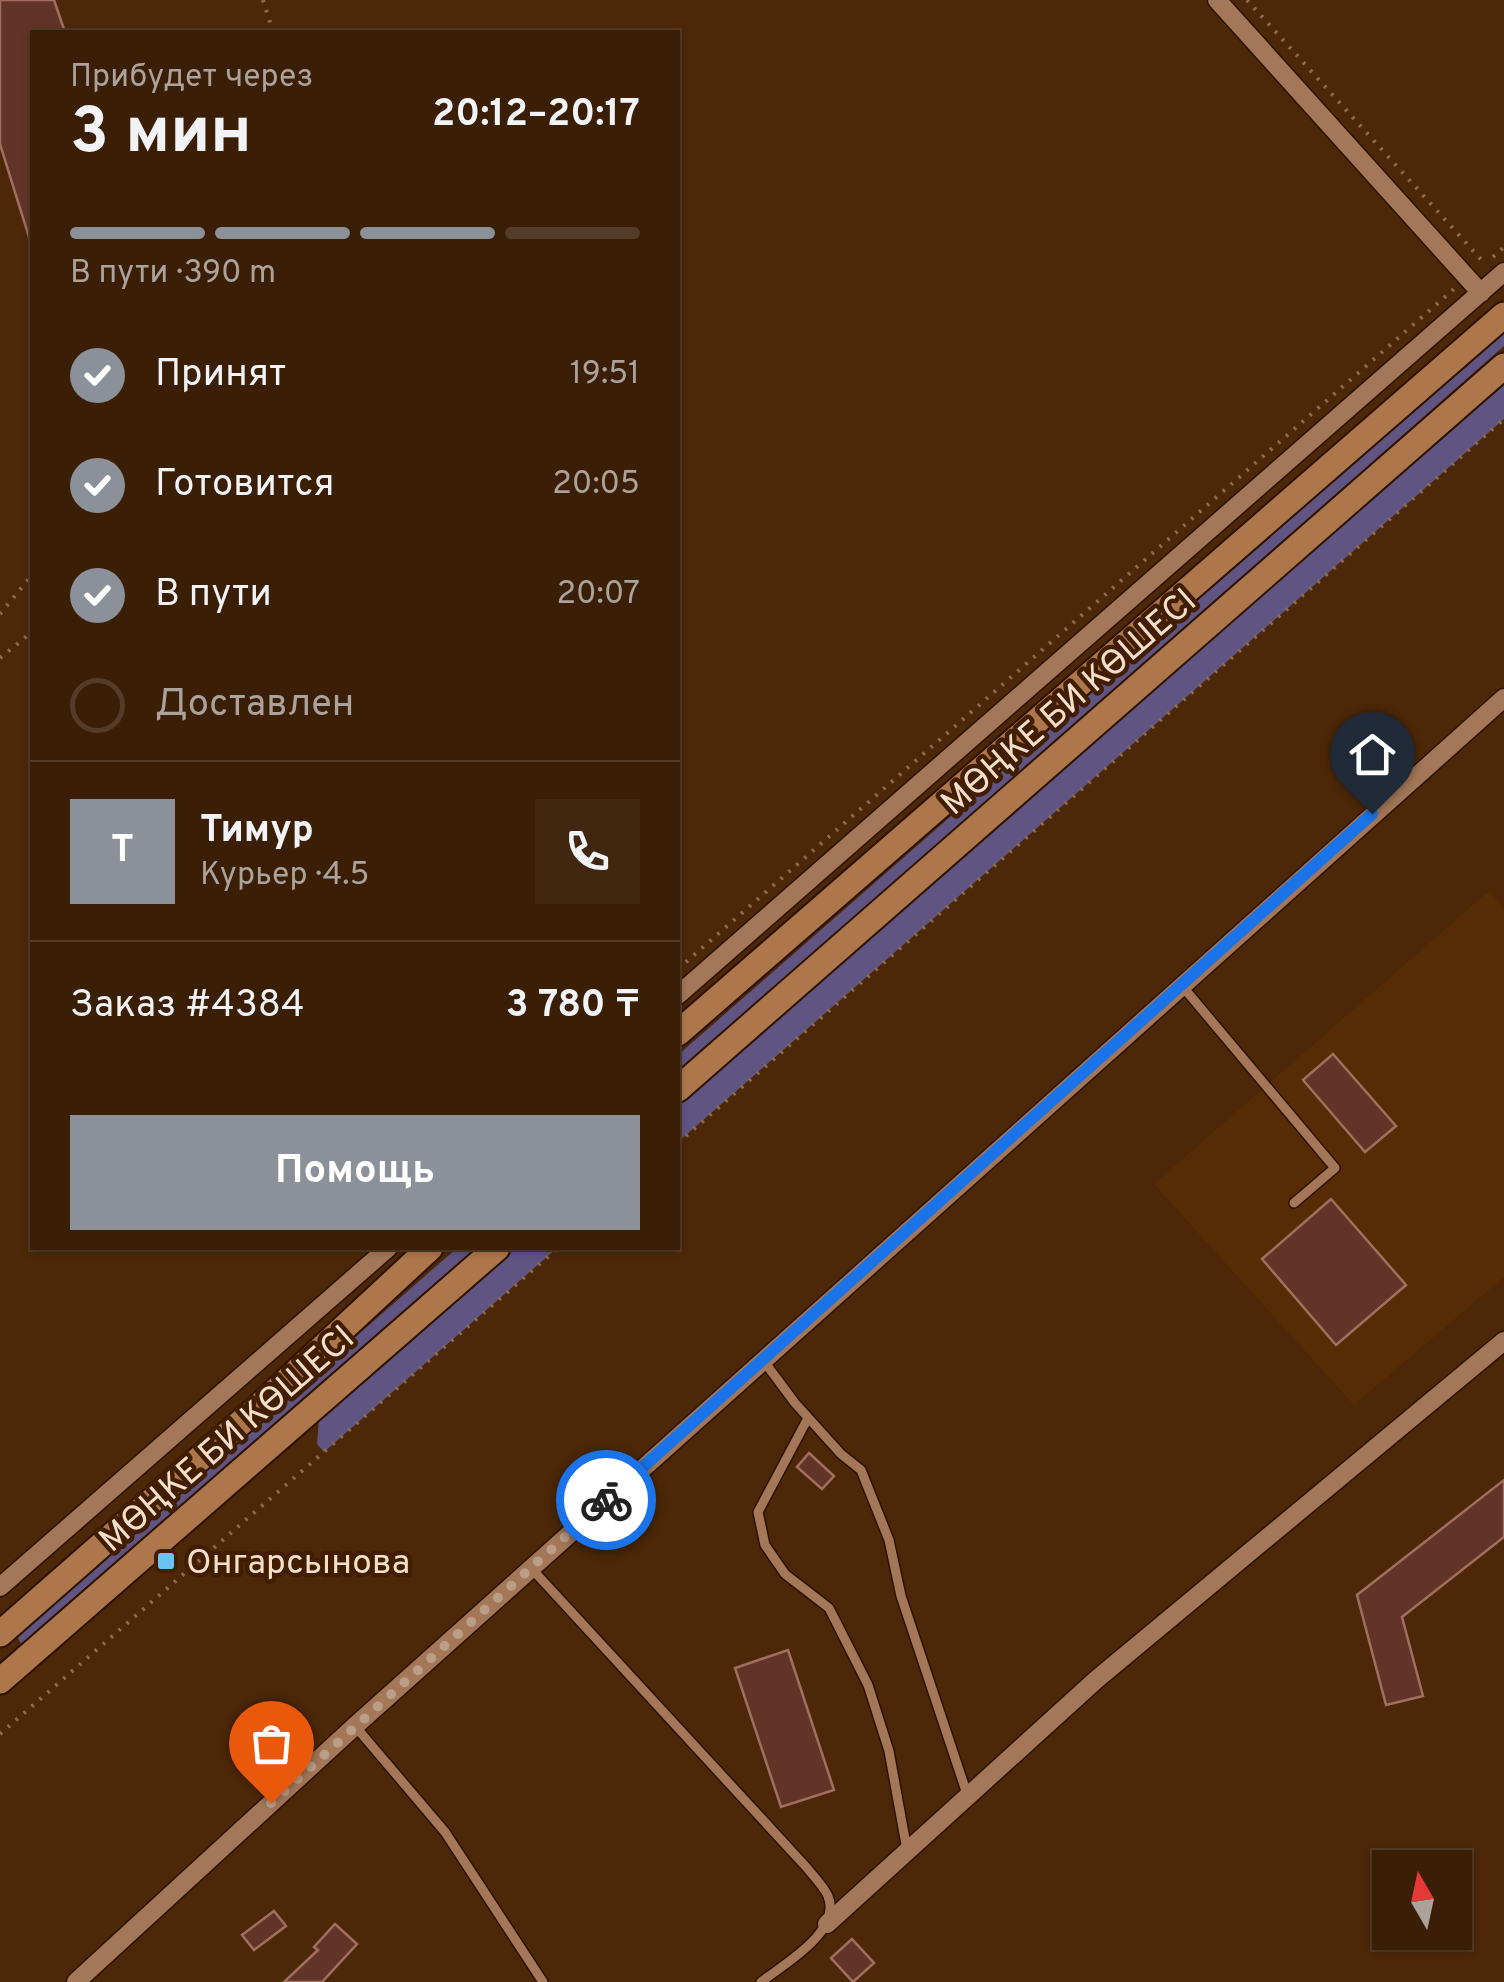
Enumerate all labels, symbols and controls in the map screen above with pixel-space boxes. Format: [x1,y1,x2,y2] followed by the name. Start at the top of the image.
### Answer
[70,58,313,98] text: Прибудет через
[432,91,640,140] text: 20:12–20:17
[70,94,252,176] text: 3 мин
[70,254,276,294] text: В пути · 390 m
[70,348,125,403] icon: check
[155,351,286,400] text: Принят
[570,355,640,395] text: 19:51
[70,458,125,513] icon: check
[155,461,334,510] text: Готовится
[552,465,640,505] text: 20:05
[70,568,125,623] icon: check
[155,571,272,620] text: В пути
[556,575,640,615] text: 20:07
[933,580,1207,826] street label: МӨҢКЕ БИ КӨШЕСІ
[155,681,354,730] text: Доставлен
[1330,712,1415,815] pin
[1345,727,1400,782] icon: home
[535,799,640,904] button: phone
[200,807,314,856] text: Тимур
[111,827,134,876] text: Т
[200,856,369,896] text: Курьер · 4.5
[70,982,305,1031] text: Заказ #4384
[506,982,640,1031] text: 3 780 ₸
[70,1115,640,1230] button: Помощь
[91,1317,365,1563] street label: МӨҢКЕ БИ КӨШЕСІ
[556,1450,656,1550] courier
[579,1473,634,1528] icon: bike
[186,1542,410,1586] place label: Онгарсынова
[155,1550,177,1572] marker: Онгарсынова
[229,1701,314,1804] pin
[244,1716,299,1771] icon: bag
[1372,1850,1472,1950] north arrow
[1372,1850,1472,1950] map controls

